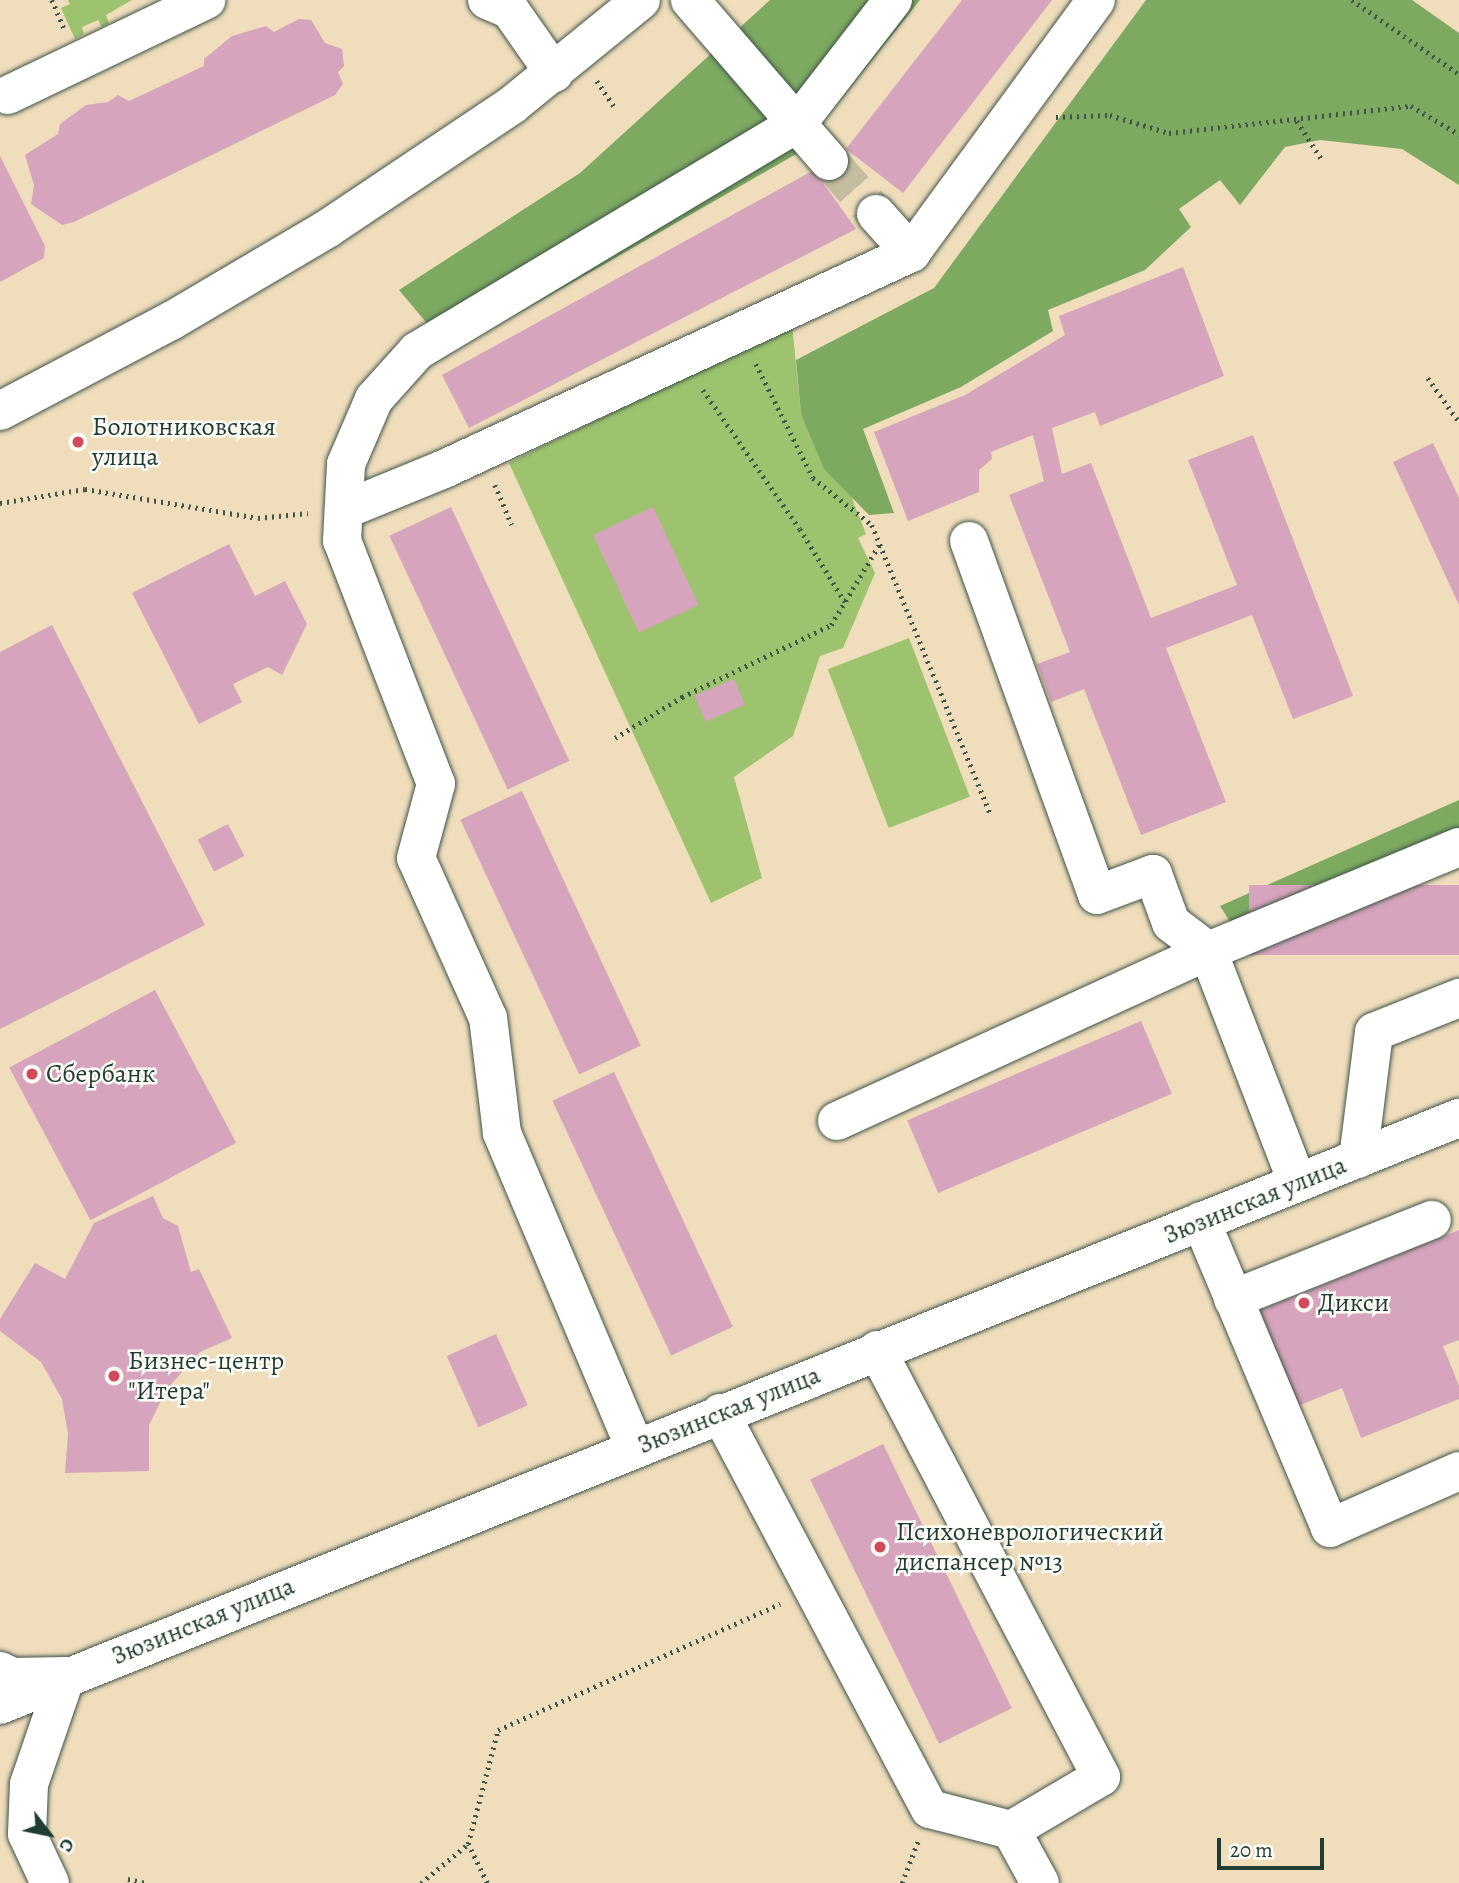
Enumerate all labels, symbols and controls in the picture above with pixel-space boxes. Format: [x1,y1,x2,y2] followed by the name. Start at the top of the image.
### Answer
[92,411,276,472] place label: Болотниковская улица
[70,434,86,450] marker: Болотниковская улица
[46,1058,155,1090] place label: Сбербанк
[24,1066,40,1082] marker: Сбербанк
[1159,1149,1351,1251] street label: Зюзинская улица
[1318,1287,1389,1319] place label: Дикси
[1296,1295,1312,1311] marker: Дикси
[128,1345,284,1406] place label: Бизнес-центр "Итера"
[633,1359,825,1461] street label: Зюзинская улица
[106,1368,122,1384] marker: Бизнес-центр "Итера"
[896,1516,1164,1578] place label: Психоневрологический диспансер №13
[870,1537,890,1557] marker: Психоневрологический диспансер №13
[107,1570,299,1672] street label: Зюзинская улица
[14,1799,84,1869] north arrow
[1221,1824,1328,1868] scale bar
[53,1833,81,1857] text: С
[1230,1836,1273,1864] text: 20 m

